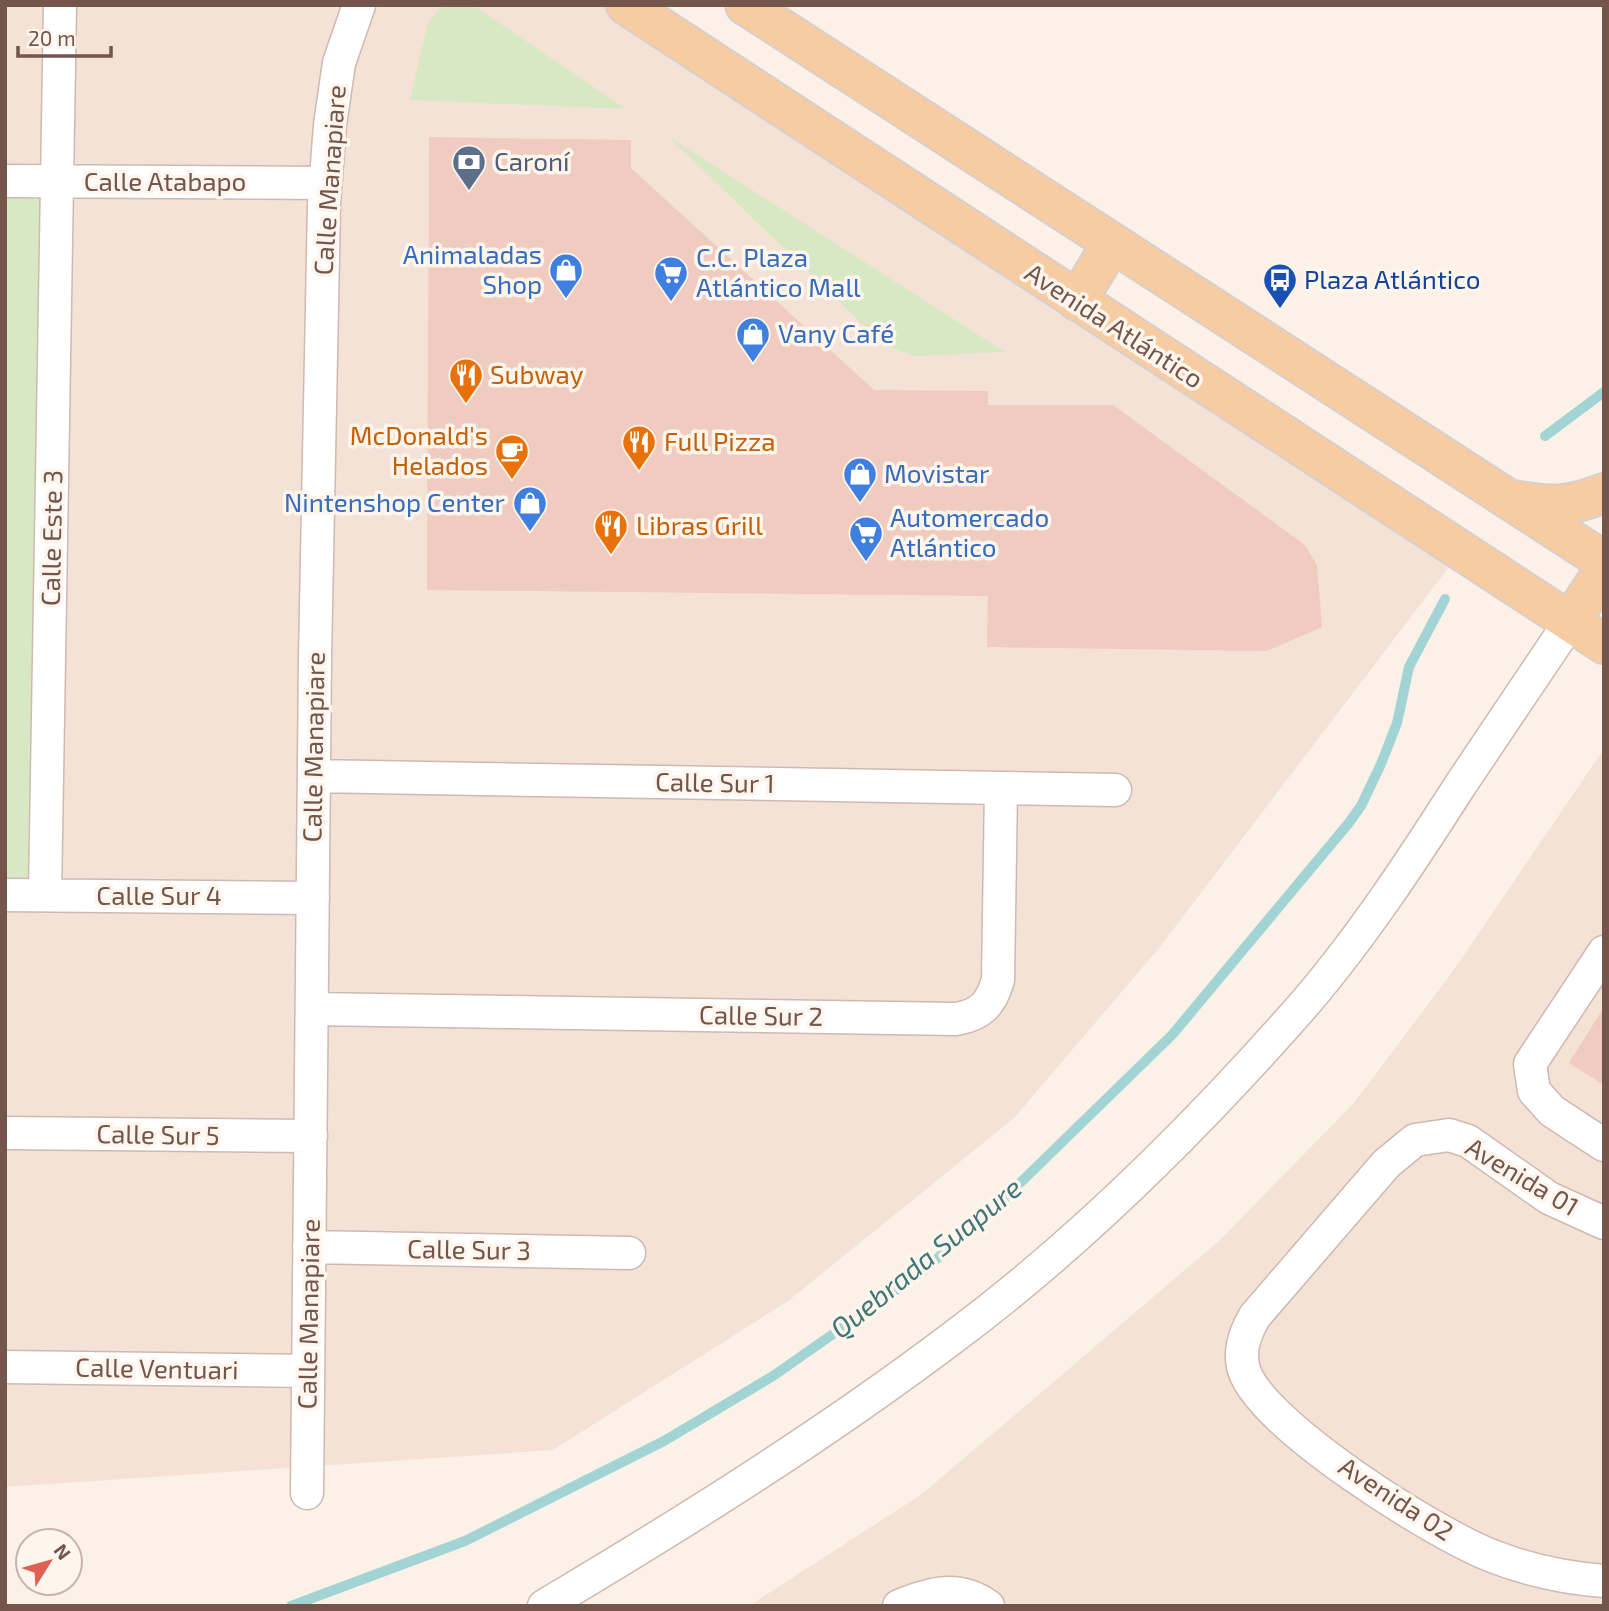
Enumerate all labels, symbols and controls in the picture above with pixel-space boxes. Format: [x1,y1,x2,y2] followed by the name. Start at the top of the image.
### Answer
[18,14,110,58] scale bar
[28,25,76,50] text: 20 m
[306,84,351,276] street label: Calle Manapiare
[450,143,488,192] bank icon: Caroní
[494,145,571,176] place label: Caroní
[84,165,246,196] street label: Calle Atabapo
[403,238,542,299] place label: Animaladas Shop
[696,241,861,302] place label: C.C. Plaza Atlántico Mall
[547,251,585,300] shop icon: Animaladas Shop
[652,254,690,303] supermarket icon: C.C. Plaza Atlántico Mall
[1020,256,1210,394] street label: Avenida Atlántico
[1261,261,1299,310] bus stop icon: Plaza Atlántico
[1304,263,1481,294] place label: Plaza Atlántico
[734,315,772,364] shop icon: Vany Café
[778,317,894,348] place label: Vany Café
[447,356,485,405] restaurant icon: Subway
[490,358,584,389] place label: Subway
[350,419,488,480] place label: McDonald's Helados
[620,423,658,472] restaurant icon: Full Pizza
[664,425,776,456] place label: Full Pizza
[493,432,531,481] cafe icon: McDonald's Helados
[841,455,879,504] shop icon: Movistar
[884,457,989,488] place label: Movistar
[34,470,67,606] street label: Calle Este 3
[511,484,549,533] shop icon: Nintenshop Center
[284,486,505,517] place label: Nintenshop Center
[890,501,1049,562] place label: Automercado Atlántico
[592,507,630,556] restaurant icon: Libras Grill
[636,509,763,540] place label: Libras Grill
[847,514,885,563] supermarket icon: Automercado Atlántico
[295,651,330,843] street label: Calle Manapiare
[655,765,775,798] street label: Calle Sur 1
[96,879,222,910] street label: Calle Sur 4
[699,998,823,1031] street label: Calle Sur 2
[96,1117,220,1150] street label: Calle Sur 5
[1461,1130,1585,1221] street label: Avenida 01
[823,1170,1028,1345] water label: Quebrada Suapure
[290,1218,325,1410] street label: Calle Manapiare
[407,1232,531,1265] street label: Calle Sur 3
[75,1351,239,1384] street label: Calle Ventuari
[1334,1449,1460,1546] street label: Avenida 02
[14,1527,84,1597] north arrow
[50,1539,76,1564] text: N

